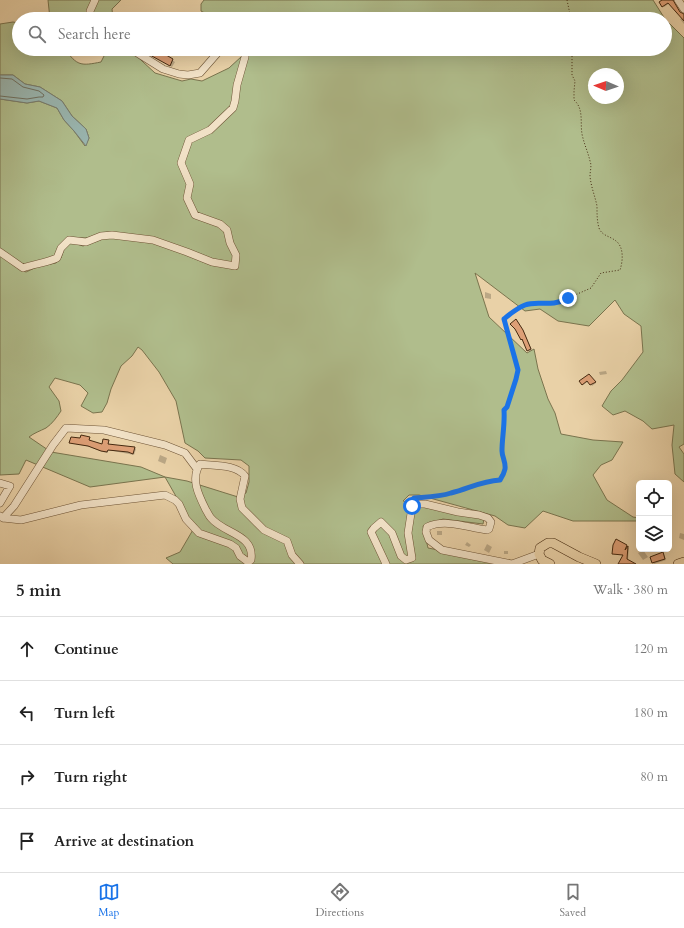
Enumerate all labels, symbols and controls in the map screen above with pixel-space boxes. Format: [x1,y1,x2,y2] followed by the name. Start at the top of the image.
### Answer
[12,12,672,56] search box
[26,23,48,45] icon: search
[58,24,131,44] text: Search here
[588,68,624,104] north arrow
[559,289,577,307] route end
[636,480,672,552] map controls
[636,480,672,516] button: locate
[403,497,421,515] route start
[636,516,672,552] button: layers
[16,579,61,602] text: 5 min
[593,581,668,599] text: Walk · 380 m
[16,638,38,660] icon: ahead
[54,639,119,659] text: Continue
[634,640,668,658] text: 120 m
[16,702,38,724] icon: left
[54,703,115,723] text: Turn left
[634,704,668,722] text: 180 m
[16,766,38,788] icon: right
[54,767,127,787] text: Turn right
[640,768,668,786] text: 80 m
[16,830,38,852] icon: arrive
[54,831,194,851] text: Arrive at destination
[98,881,120,920] tab: Map
[315,881,364,920] tab: Directions
[560,881,586,920] tab: Saved

